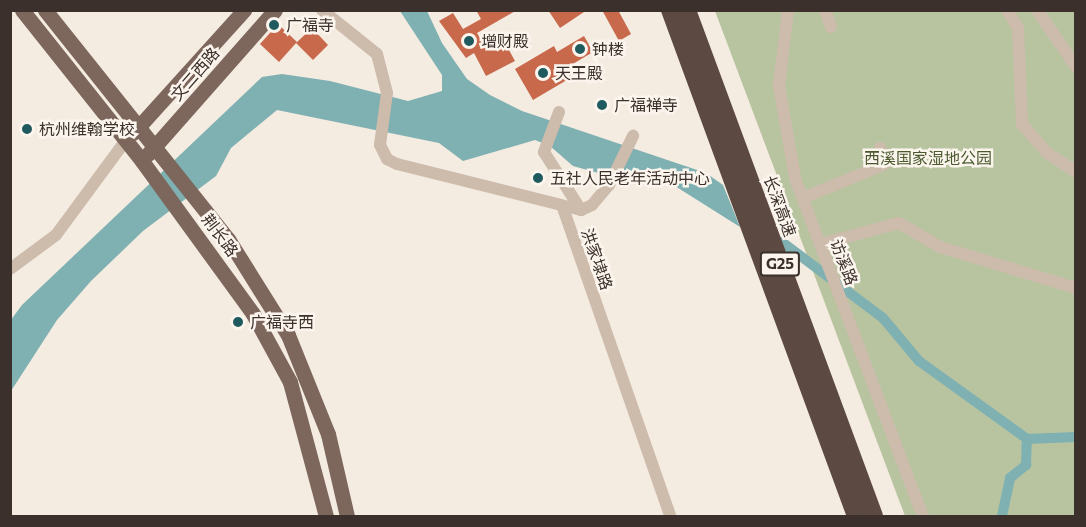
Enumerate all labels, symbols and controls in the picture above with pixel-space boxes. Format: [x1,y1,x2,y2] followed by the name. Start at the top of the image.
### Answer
[286,15,334,35] place label: 广福寺
[267,18,281,32] marker: 广福寺
[481,31,529,51] place label: 增财殿
[462,34,476,48] marker: 增财殿
[592,39,624,59] place label: 钟楼
[573,42,587,56] marker: 钟楼
[167,44,223,104] street label: 文二西路
[555,63,603,83] place label: 天王殿
[536,66,550,80] marker: 天王殿
[614,95,678,115] place label: 广福禅寺
[595,98,609,112] marker: 广福禅寺
[39,119,135,139] place label: 杭州维翰学校
[20,122,34,136] marker: 杭州维翰学校
[864,148,992,168] park label: 西溪国家湿地公园
[550,168,710,188] place label: 五社人民老年活动中心
[531,171,545,185] marker: 五社人民老年活动中心
[760,173,800,239] street label: 长深高速
[198,210,242,260] street label: 荆长路
[578,226,616,292] street label: 洪家埭路
[826,236,862,288] street label: 访溪路
[759,252,801,276] road number: G25
[250,312,314,332] place label: 广福寺西
[231,315,245,329] marker: 广福寺西

